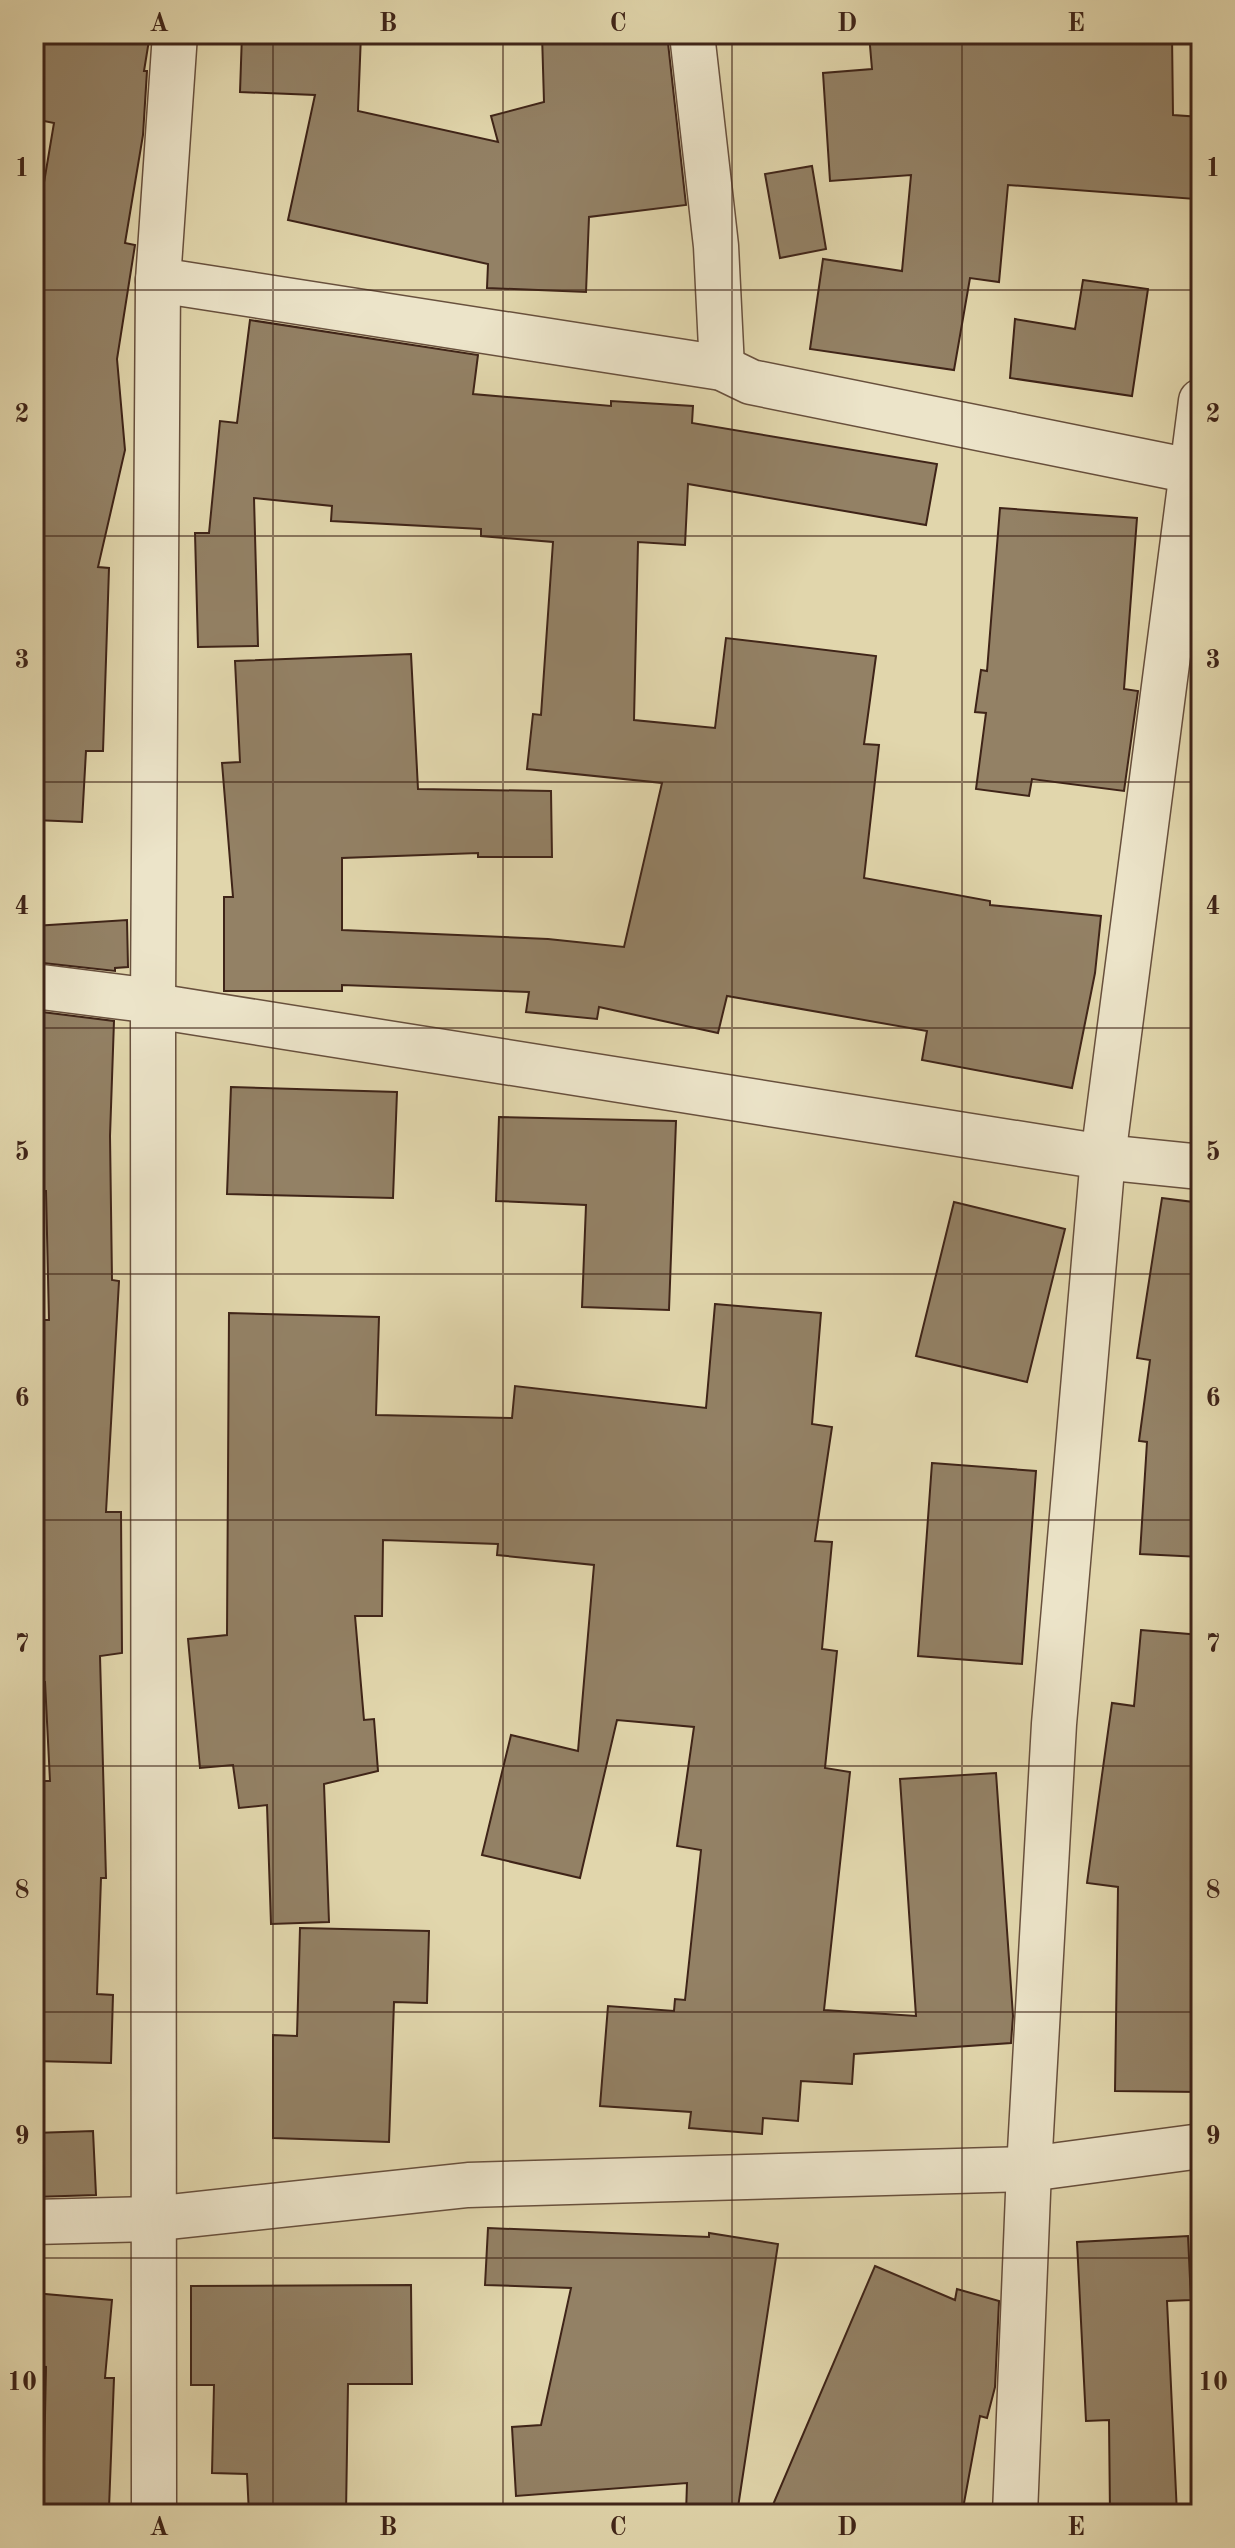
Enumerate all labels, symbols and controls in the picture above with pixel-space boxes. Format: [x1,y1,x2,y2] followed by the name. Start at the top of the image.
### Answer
[149,11,169,37] text: A
[379,11,397,37] text: B
[609,11,627,37] text: C
[837,11,857,37] text: D
[1067,11,1085,37] text: E
[14,156,30,182] text: 1
[1205,156,1221,182] text: 1
[14,402,30,428] text: 2
[1205,402,1221,428] text: 2
[14,648,30,674] text: 3
[1205,648,1221,674] text: 3
[14,894,30,920] text: 4
[1205,894,1221,920] text: 4
[14,1140,30,1166] text: 5
[1205,1140,1221,1166] text: 5
[14,1386,30,1412] text: 6
[1205,1386,1221,1412] text: 6
[14,1632,30,1658] text: 7
[1205,1632,1221,1658] text: 7
[14,1878,30,1904] text: 8
[1205,1878,1221,1904] text: 8
[14,2124,30,2150] text: 9
[1205,2124,1221,2150] text: 9
[7,2370,37,2396] text: 10
[1198,2370,1228,2396] text: 10
[149,2515,169,2541] text: A
[379,2515,397,2541] text: B
[609,2515,627,2541] text: C
[837,2515,857,2541] text: D
[1067,2515,1085,2541] text: E

